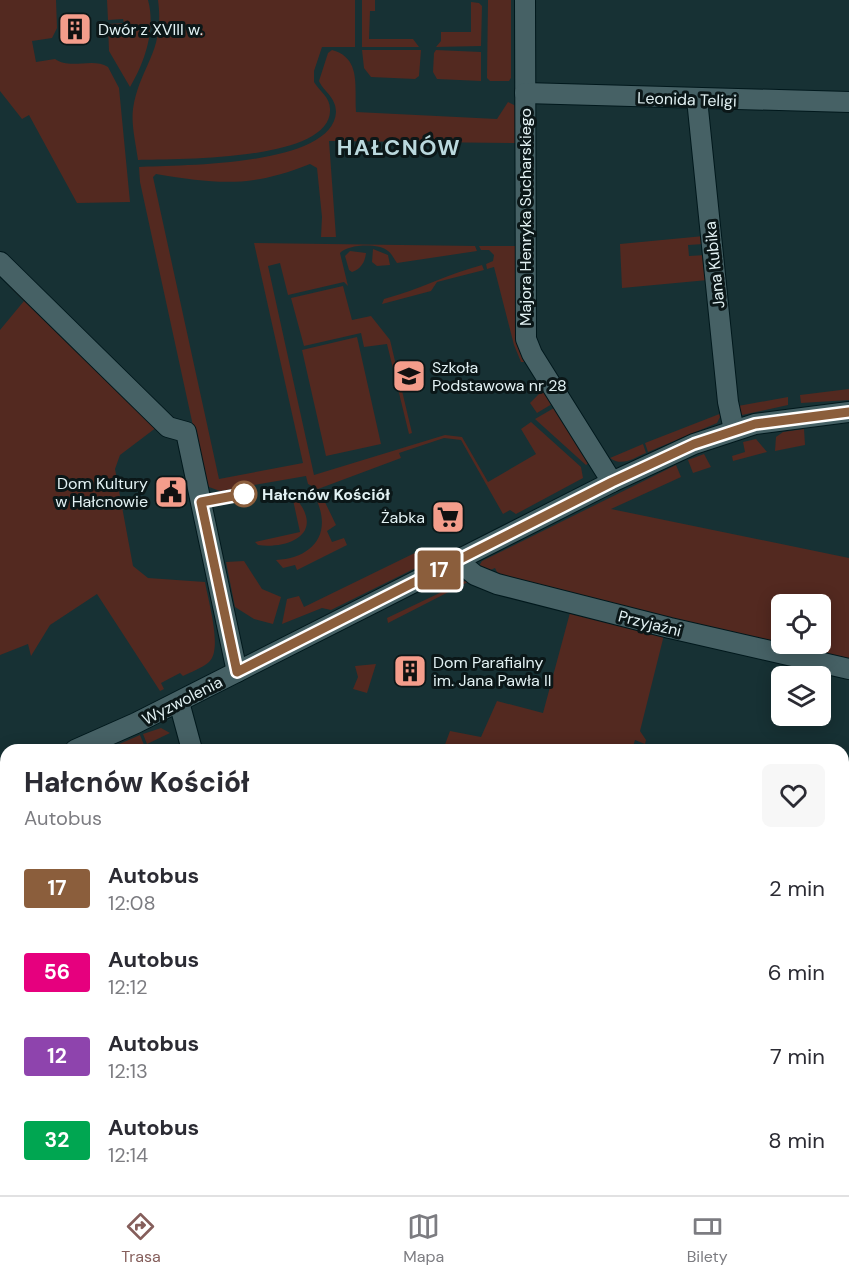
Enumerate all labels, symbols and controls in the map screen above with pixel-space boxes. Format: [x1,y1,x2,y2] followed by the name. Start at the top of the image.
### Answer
[57,11,93,47] building icon: Dwór z XVIII w.
[98,19,203,40] place label: Dwór z XVIII w.
[637,87,737,112] street label: Leonida Teligi
[515,108,536,326] street label: Majora Henryka Sucharskiego
[337,133,461,162] district label: HAŁCNÓW
[699,220,730,310] street label: Jana Kubika
[432,357,567,396] place label: Szkoła Podstawowa nr 28
[391,358,427,394] school or university icon: Szkoła Podstawowa nr 28
[55,473,148,512] place label: Dom Kultury w Hałcnowie
[153,474,189,510] public building icon: Dom Kultury w Hałcnowie
[231,481,257,507] marker: Hałcnów Kościół
[262,484,390,505] place label: Hałcnów Kościół
[430,499,466,535] supermarket icon: Żabka
[381,507,425,528] place label: Żabka
[412,550,466,590] line badge: 17
[430,556,448,584] text: 17
[771,594,831,726] map controls
[771,594,831,654] button: locate
[616,606,684,641] street label: Przyjaźni
[433,652,552,691] place label: Dom Parafialny im. Jana Pawła II
[392,653,428,689] building icon: Dom Parafialny im. Jana Pawła II
[771,666,831,726] button: layers
[138,671,226,730] street label: Wyzwolenia
[24,764,249,801] text: Hałcnów Kościół
[762,764,825,827] button: heart
[24,805,102,831] text: Autobus
[108,861,199,890] text: Autobus
[48,874,66,902] text: 17
[769,874,825,903] text: 2 min
[108,890,156,916] text: 12:08
[108,945,199,974] text: Autobus
[44,958,70,986] text: 56
[768,958,825,987] text: 6 min
[108,974,148,1000] text: 12:12
[108,1029,199,1058] text: Autobus
[47,1042,67,1070] text: 12
[770,1042,825,1071] text: 7 min
[108,1058,148,1084] text: 12:13
[108,1113,199,1142] text: Autobus
[45,1126,69,1154] text: 32
[768,1126,825,1155] text: 8 min
[108,1142,148,1168] text: 12:14
[121,1210,161,1267] tab: Trasa
[403,1210,444,1267] tab: Mapa
[687,1210,728,1267] tab: Bilety

